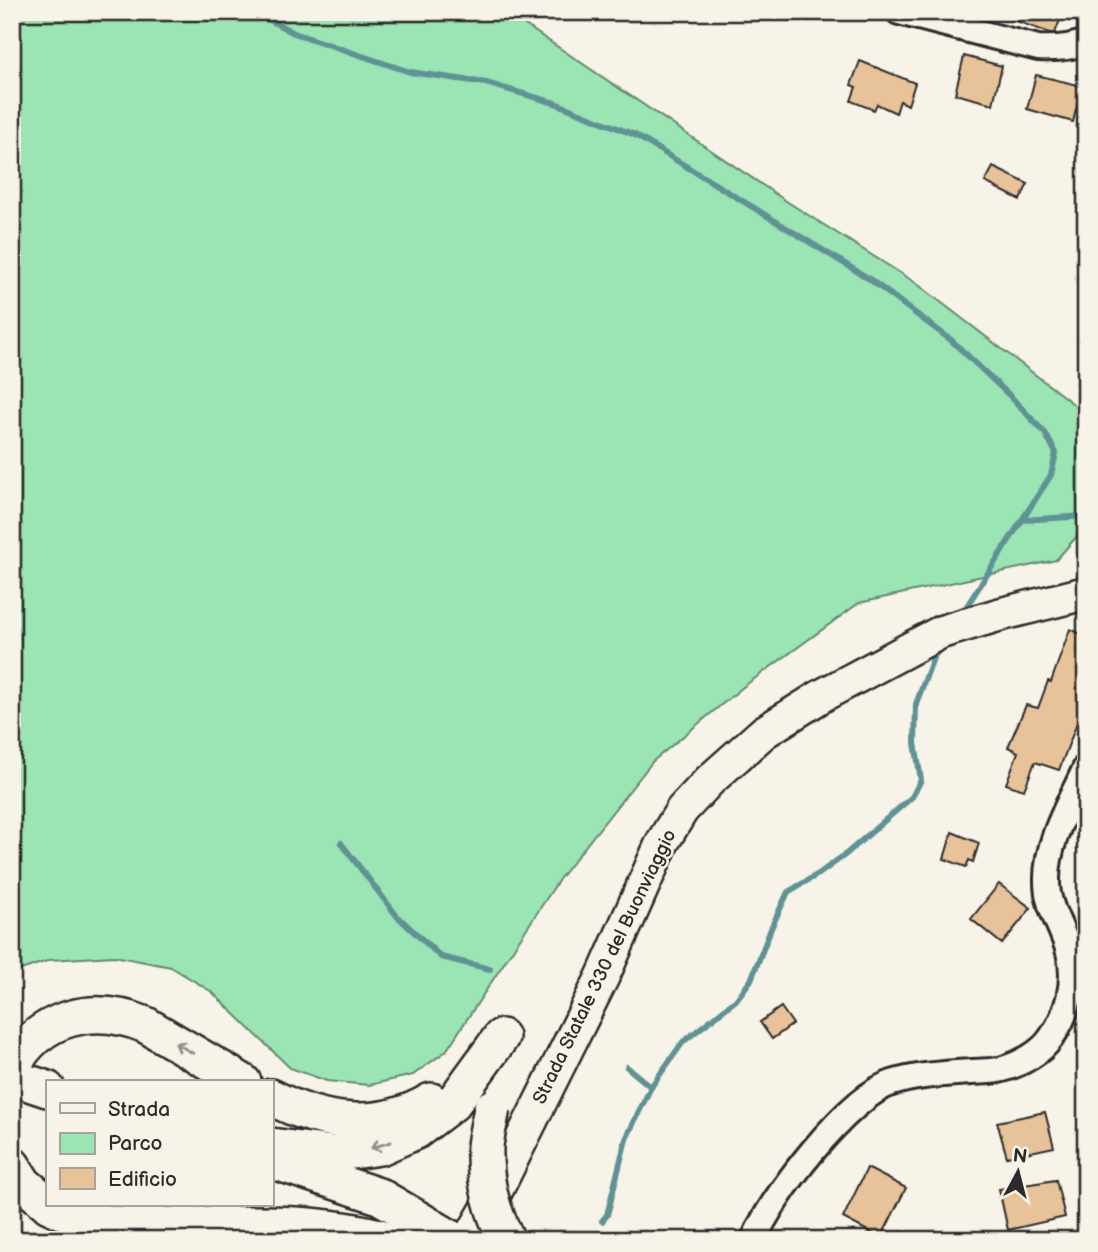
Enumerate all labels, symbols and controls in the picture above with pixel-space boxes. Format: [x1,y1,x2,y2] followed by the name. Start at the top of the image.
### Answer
[528,826,682,1108] street label: Strada Statale 330 del Buonviaggio
[175,1040,195,1054] one-way arrow
[46,1080,273,1206] legend
[108,1097,170,1122] text: Strada
[108,1131,163,1156] text: Parco
[982,1136,1052,1206] north arrow
[370,1140,392,1153] one-way arrow
[1011,1144,1028,1169] text: N
[108,1167,177,1192] text: Edificio

